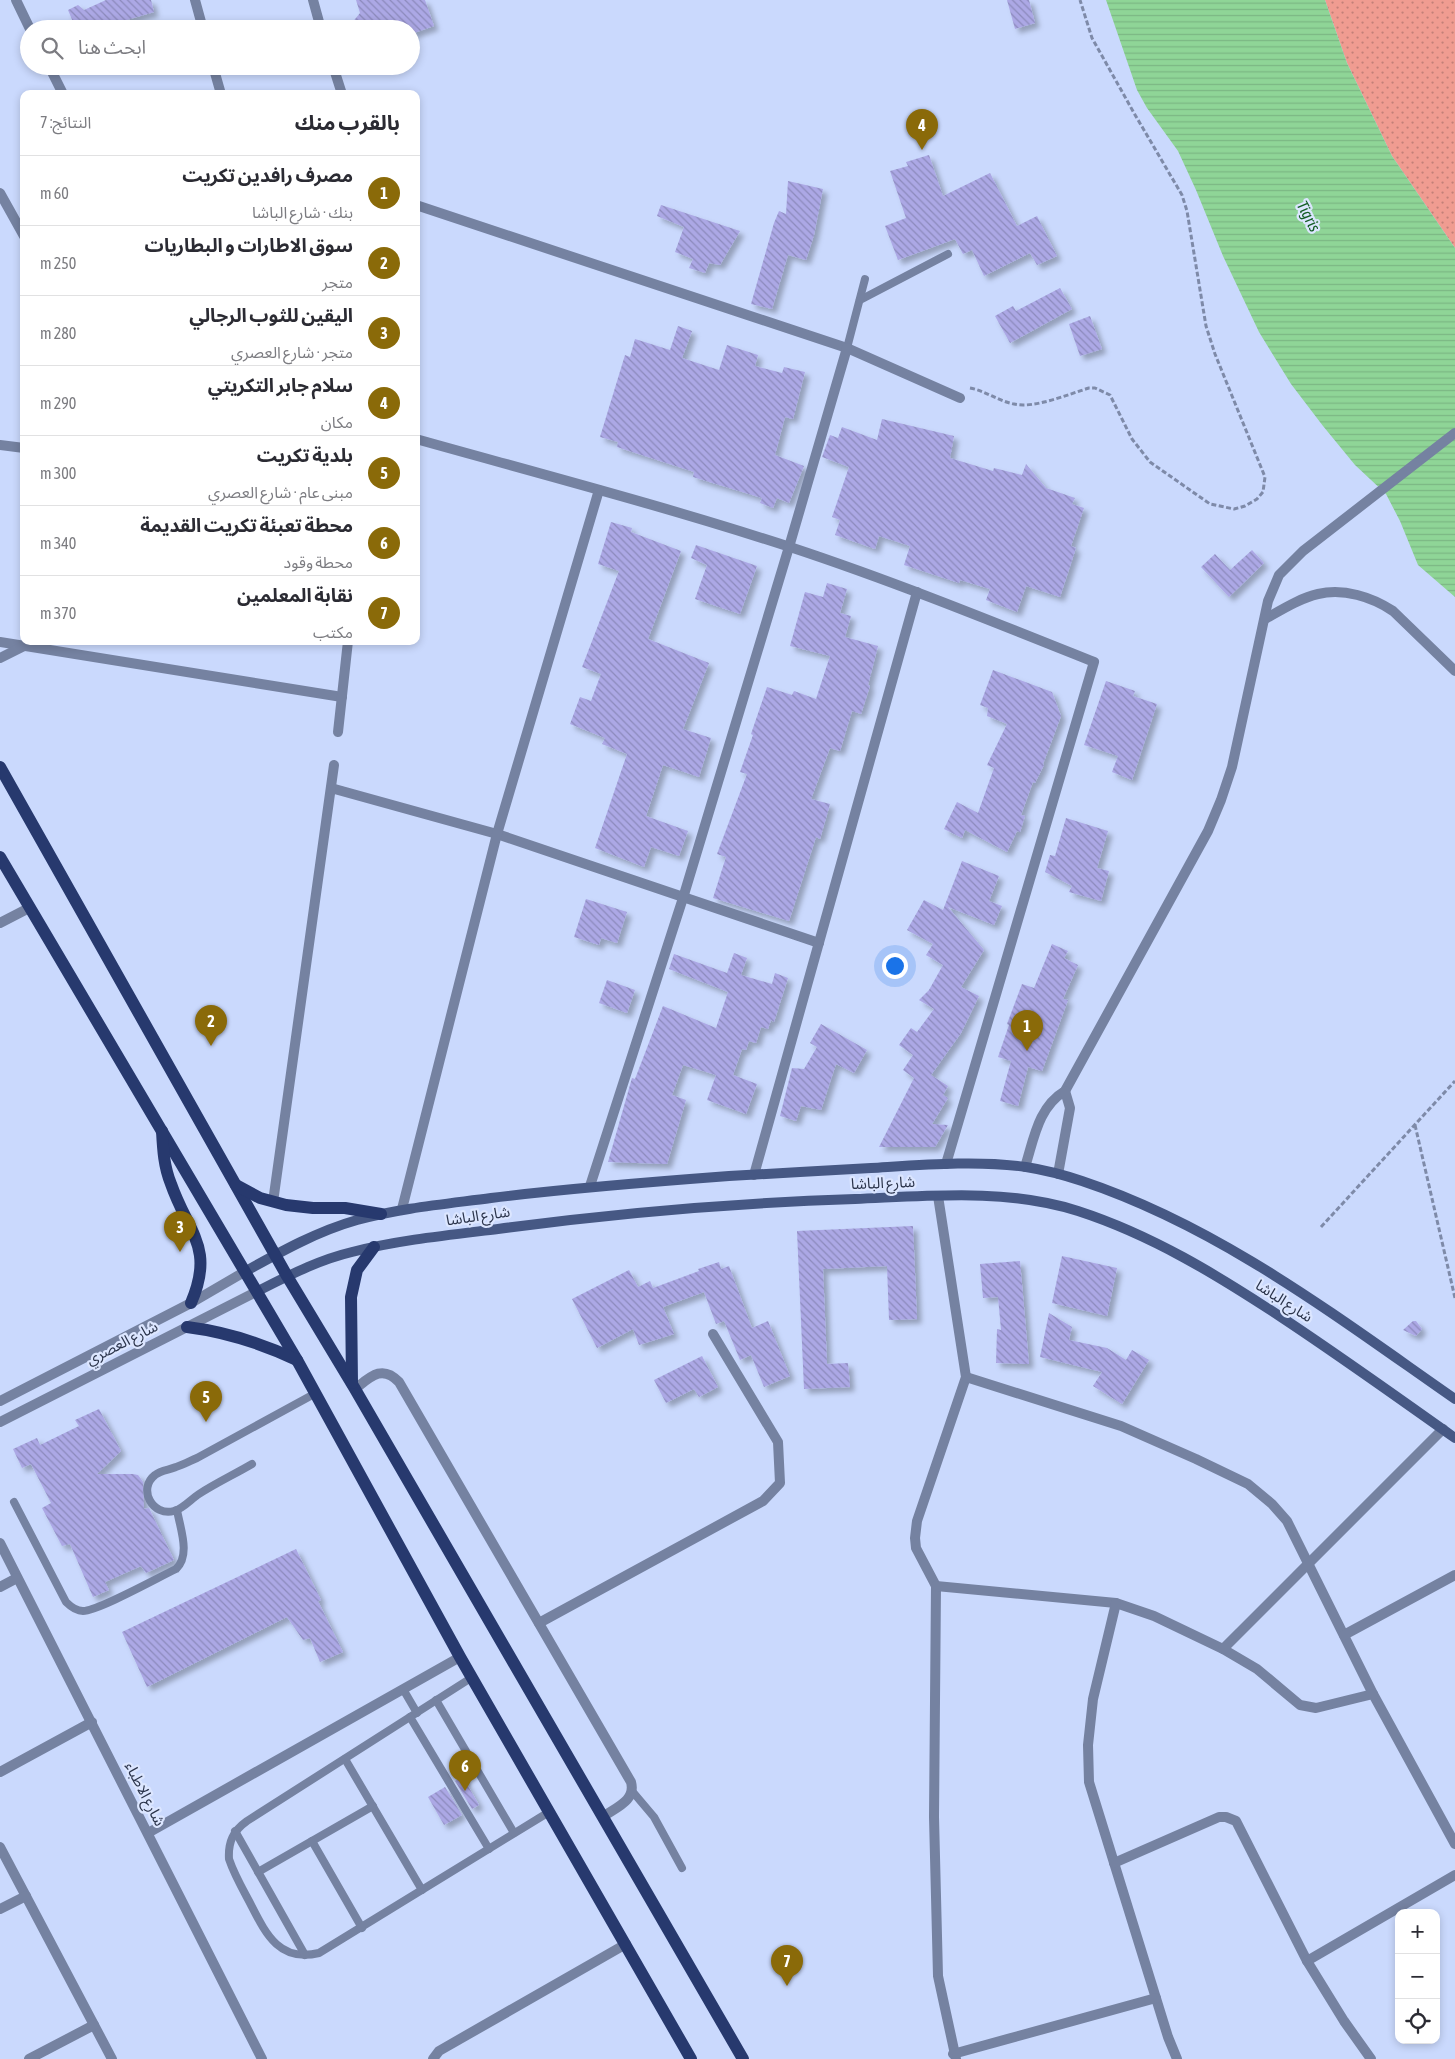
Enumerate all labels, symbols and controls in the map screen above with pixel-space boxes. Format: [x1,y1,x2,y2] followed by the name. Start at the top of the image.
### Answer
[20,20,420,75] search box
[38,34,66,62] icon: search
[78,36,146,58] text: ابحث هنا
[906,109,938,150] pin: 4
[295,110,400,134] text: بالقرب منك
[40,113,91,131] text: النتائج: 7
[182,164,353,186] text: مصرف رافدين تكريت
[40,184,69,202] text: 60 m
[380,184,388,202] text: 1
[1293,198,1325,235] water label: Tigris
[252,203,353,221] text: بنك · شارع الباشا
[145,234,353,256] text: سوق الاطارات و البطاريات
[40,254,76,272] text: 250 m
[380,254,388,272] text: 2
[322,273,353,291] text: متجر
[189,304,353,326] text: اليقين للثوب الرجالي
[40,324,76,342] text: 280 m
[380,324,388,342] text: 3
[231,343,353,361] text: متجر · شارع العصري
[208,374,353,396] text: سلام جابر التكريتي
[40,394,76,412] text: 290 m
[380,394,388,412] text: 4
[321,413,353,431] text: مكان
[257,444,353,466] text: بلدية تكريت
[40,464,76,482] text: 300 m
[380,464,388,482] text: 5
[208,483,353,501] text: مبنى عام · شارع العصري
[140,514,353,536] text: محطة تعبئة تكريت القديمة
[40,534,76,552] text: 340 m
[380,534,388,552] text: 6
[284,553,353,571] text: محطة وقود
[237,584,353,606] text: نقابة المعلمين
[40,604,76,622] text: 370 m
[380,604,388,622] text: 7
[313,623,353,641] text: مكتب
[882,953,908,979] your location
[195,1005,227,1046] pin: 2
[1011,1010,1043,1051] pin: 1
[851,1173,916,1196] street label: شارع الباشا
[445,1203,512,1232] street label: شارع الباشا
[164,1211,196,1252] pin: 3
[1250,1276,1316,1329] street label: شارع الباشا
[83,1317,162,1371] street label: شارع العصري
[190,1381,222,1422] pin: 5
[449,1750,481,1791] pin: 6
[119,1759,169,1831] street label: شارع الاطباء
[1395,1909,1440,2044] map controls
[1395,1909,1440,1954] button: +
[771,1945,803,1986] pin: 7
[1395,1954,1440,1999] button: −
[1395,1999,1440,2044] button: locate

